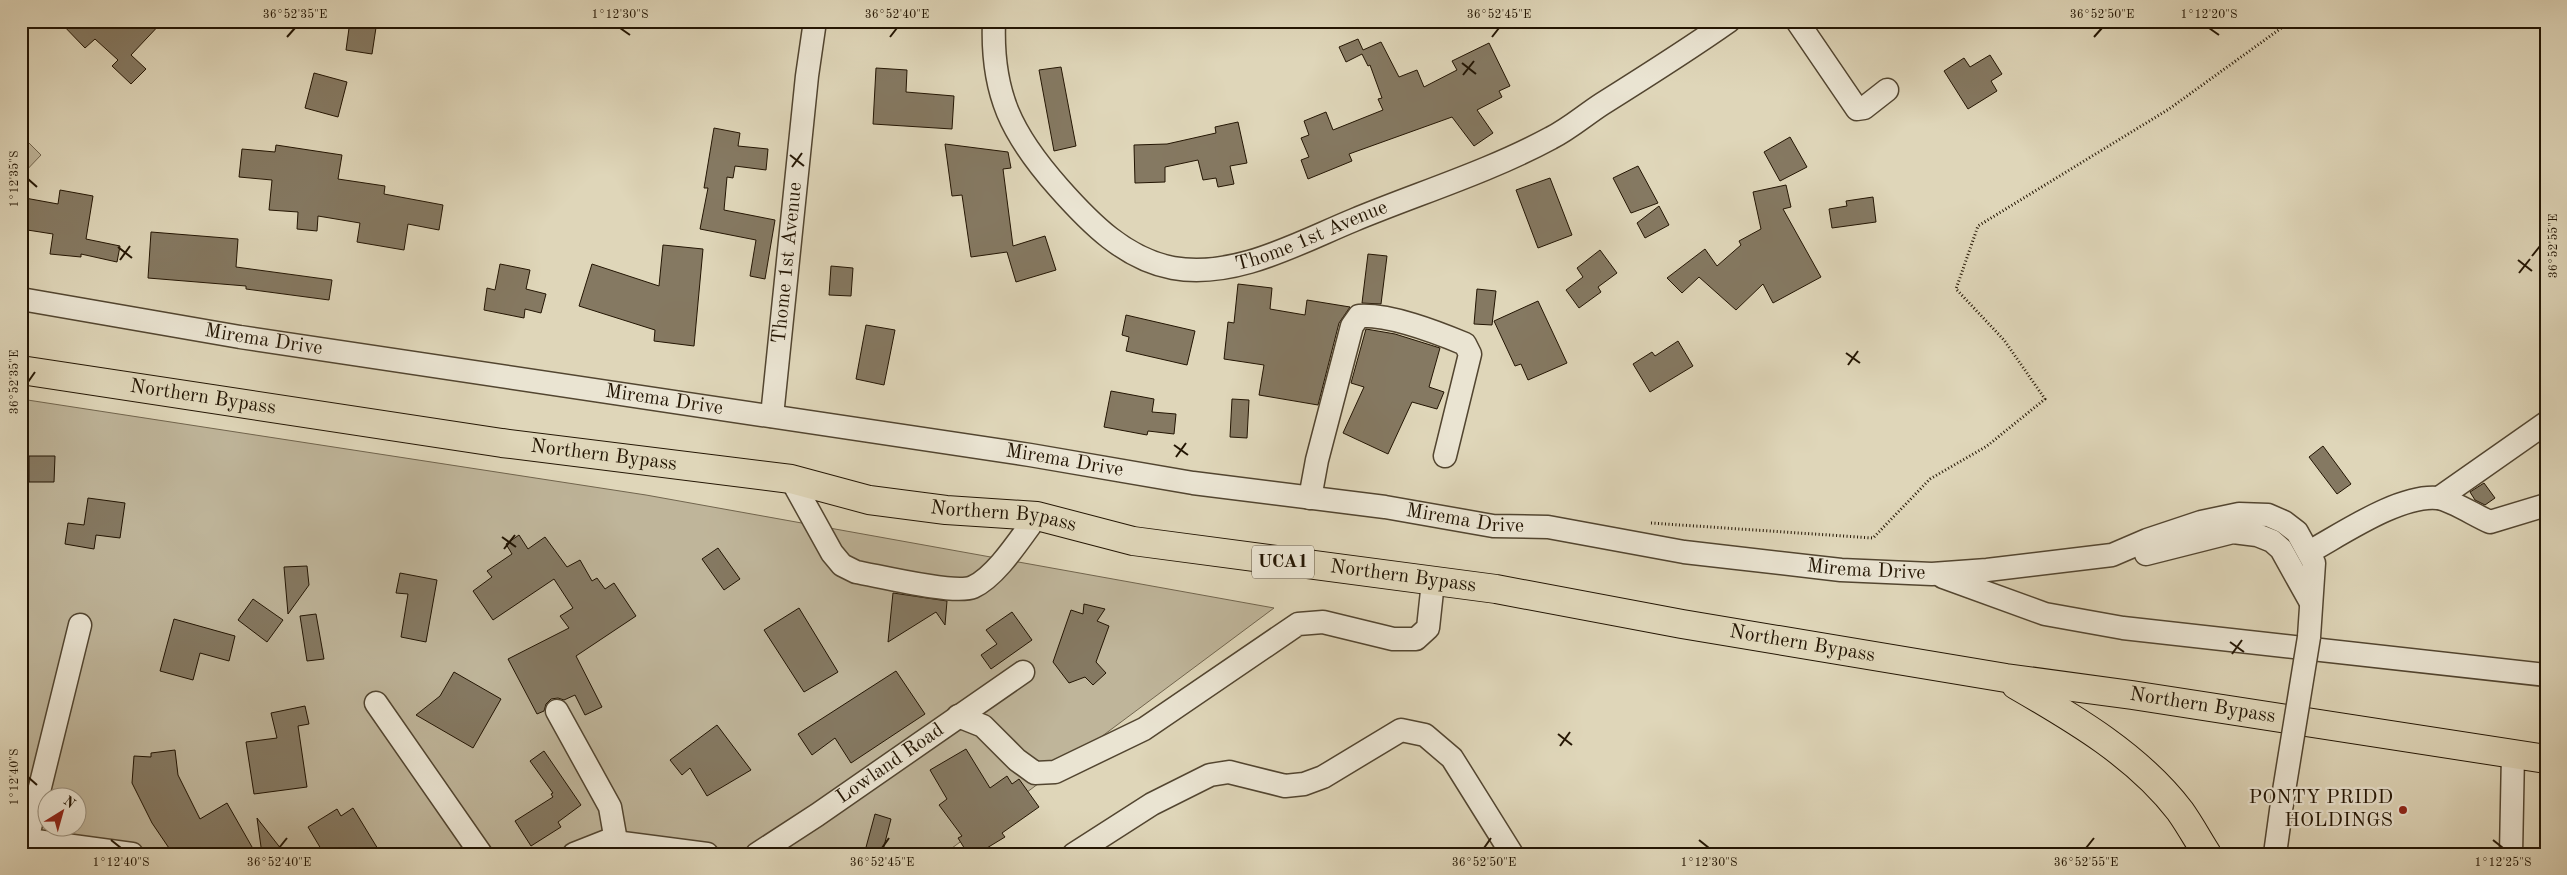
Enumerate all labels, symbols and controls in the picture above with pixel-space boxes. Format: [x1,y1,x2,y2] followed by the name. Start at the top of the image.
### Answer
[263,8,327,21] text: 36°52'35"E
[865,8,929,21] text: 36°52'40"E
[1467,8,1531,21] text: 36°52'45"E
[2070,8,2134,21] text: 36°52'50"E
[592,9,648,21] text: 1°12'30"S
[2181,9,2237,21] text: 1°12'20"S
[8,151,21,207] text: 1°12'35"S
[770,181,806,345] street label: Thome 1st Avenue
[1233,198,1390,275] street label: Thome 1st Avenue
[2547,214,2560,278] text: 36°52'55"E
[203,321,324,359] street label: Mirema Drive
[8,350,21,414] text: 36°52'35"E
[129,377,277,419] street label: Northern Bypass
[604,382,724,419] street label: Mirema Drive
[529,437,678,475] street label: Northern Bypass
[1004,441,1125,481] street label: Mirema Drive
[929,498,1079,536] street label: Northern Bypass
[1405,501,1524,537] street label: Mirema Drive
[1252,546,1314,578] road number: UCA1
[1806,556,1926,584] street label: Mirema Drive
[1329,557,1477,596] street label: Northern Bypass
[1728,622,1877,666] street label: Northern Bypass
[2128,685,2277,727] street label: Northern Bypass
[833,720,948,808] street label: Lowland Road
[9,749,21,805] text: 1°12'40"S
[38,788,88,838] north arrow
[2249,788,2393,831] place label: PONTY PRIDD HOLDINGS
[61,794,78,811] text: N
[2397,804,2409,816] marker: PONTY PRIDD HOLDINGS
[247,856,311,869] text: 36°52'40"E
[850,856,914,869] text: 36°52'45"E
[1452,856,1516,869] text: 36°52'50"E
[2054,856,2118,869] text: 36°52'55"E
[2475,856,2531,869] text: 1°12'25"S
[93,857,149,869] text: 1°12'40"S
[1681,857,1737,869] text: 1°12'30"S

